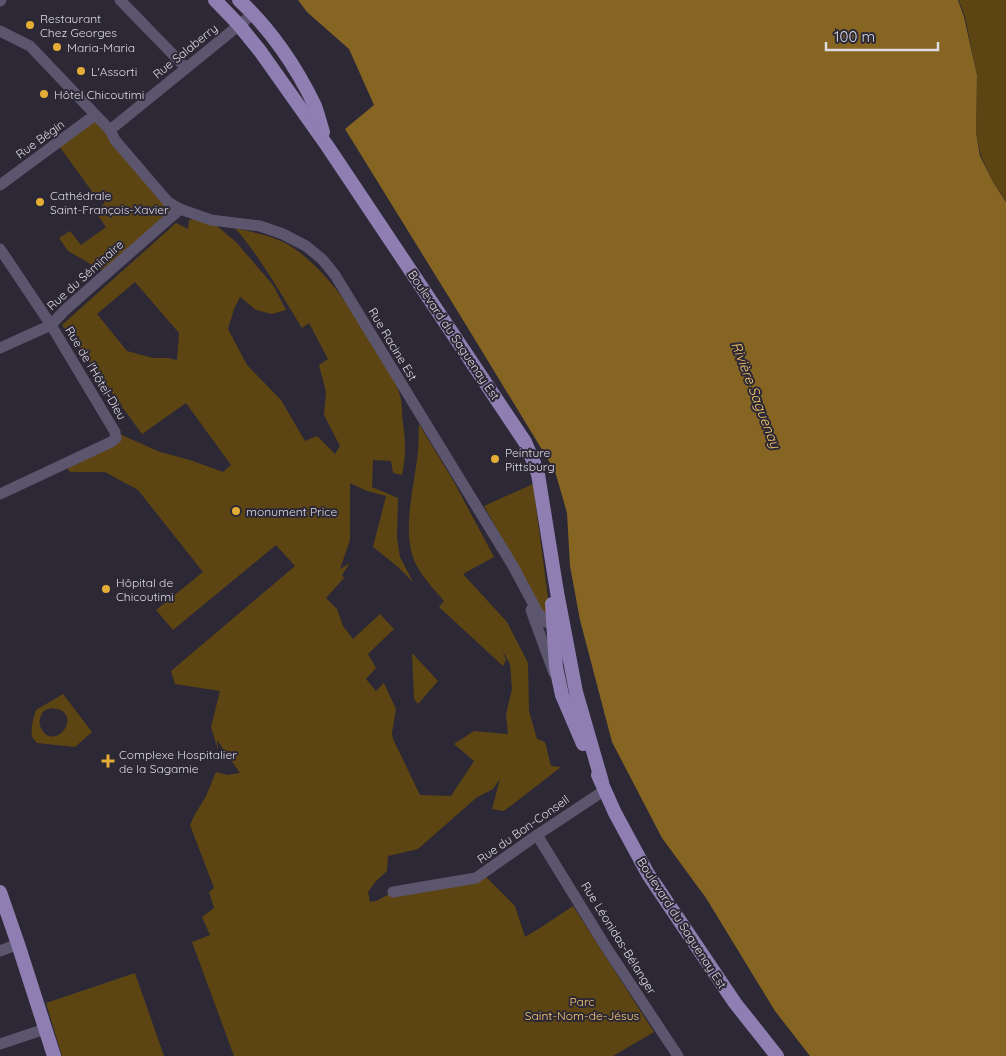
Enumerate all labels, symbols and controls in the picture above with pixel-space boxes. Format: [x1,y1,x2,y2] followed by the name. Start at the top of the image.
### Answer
[40,11,117,40] place label: Restaurant Chez Georges
[24,19,36,31] marker: Restaurant Chez Georges
[150,20,220,82] street label: Rue Salaberry
[826,20,938,52] scale bar
[834,27,875,46] text: 100 m
[67,40,135,55] place label: Maria-Maria
[51,41,63,53] marker: Maria-Maria
[91,64,137,79] place label: L'Assorti
[75,65,87,77] marker: L'Assorti
[54,87,144,102] place label: Hôtel Chicoutimi
[38,88,50,100] marker: Hôtel Chicoutimi
[13,116,67,162] street label: Rue Bégin
[50,188,169,217] place label: Cathédrale Saint-François-Xavier
[34,196,46,208] marker: Cathédrale Saint-François-Xavier
[44,237,126,313] street label: Rue du Séminaire
[405,267,503,403] street label: Boulevard du Saguenay Est
[365,305,421,383] street label: Rue Racine Est
[62,324,130,422] street label: Rue de l'Hôtel-Dieu
[727,339,785,452] water label: Rivière Saguenay
[505,445,555,474] place label: Peinture Pittsburg
[489,453,501,465] marker: Peinture Pittsburg
[246,504,338,519] place label: monument Price
[230,505,242,517] marker: monument Price
[116,575,174,604] place label: Hôpital de Chicoutimi
[100,583,112,595] marker: Hôpital de Chicoutimi
[119,747,237,776] place label: Complexe Hospitalier de la Sagamie
[101,754,115,768] marker: Complexe Hospitalier de la Sagamie
[474,792,572,866] street label: Rue du Bon-Conseil
[634,855,730,991] street label: Boulevard du Saguenay Est
[578,879,660,997] street label: Rue Léonidas-Bélanger
[525,994,640,1023] park label: Parc Saint-Nom-de-Jésus

